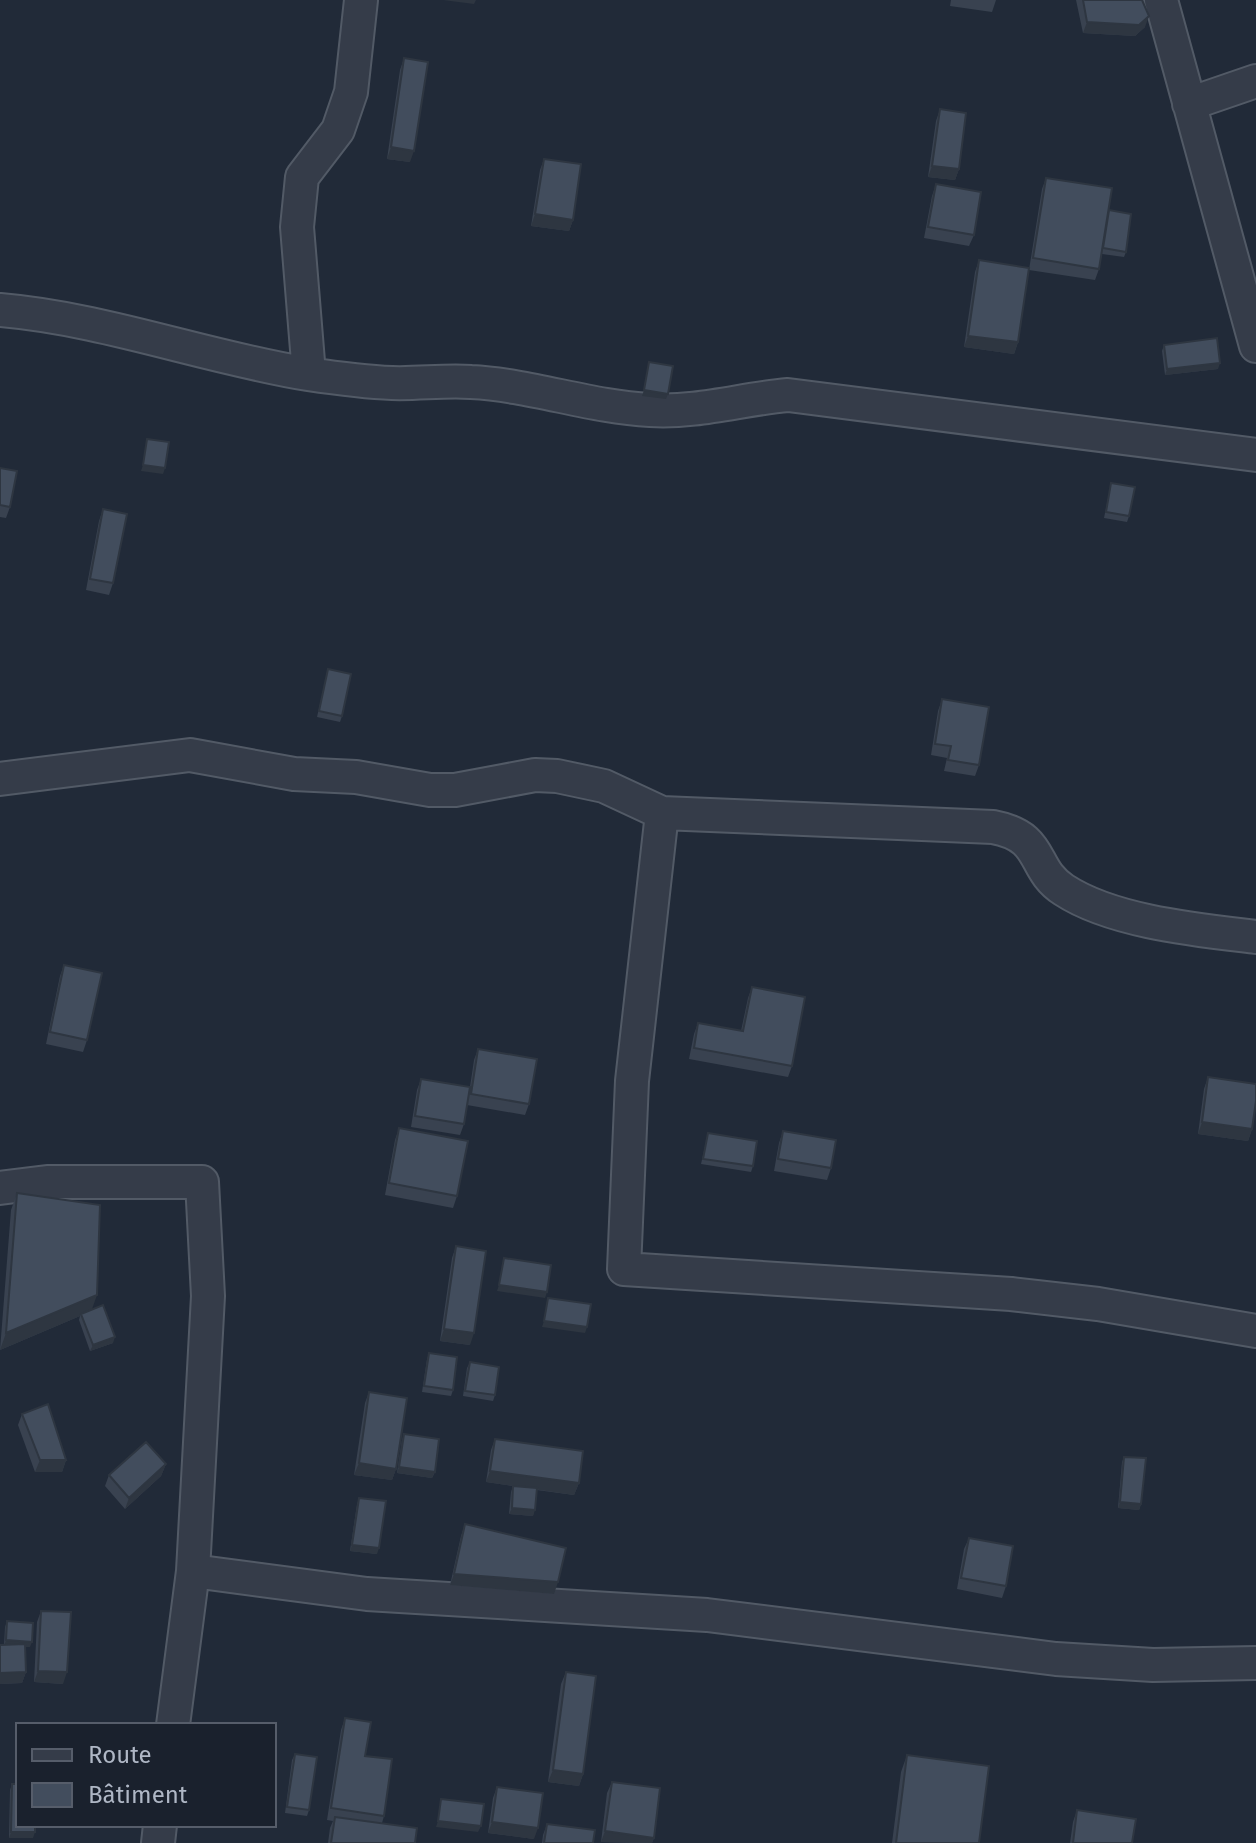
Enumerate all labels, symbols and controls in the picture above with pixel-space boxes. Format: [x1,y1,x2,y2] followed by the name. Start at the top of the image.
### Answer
[16,1723,276,1827] legend
[88,1741,152,1769] text: Route
[88,1781,188,1809] text: Bâtiment

